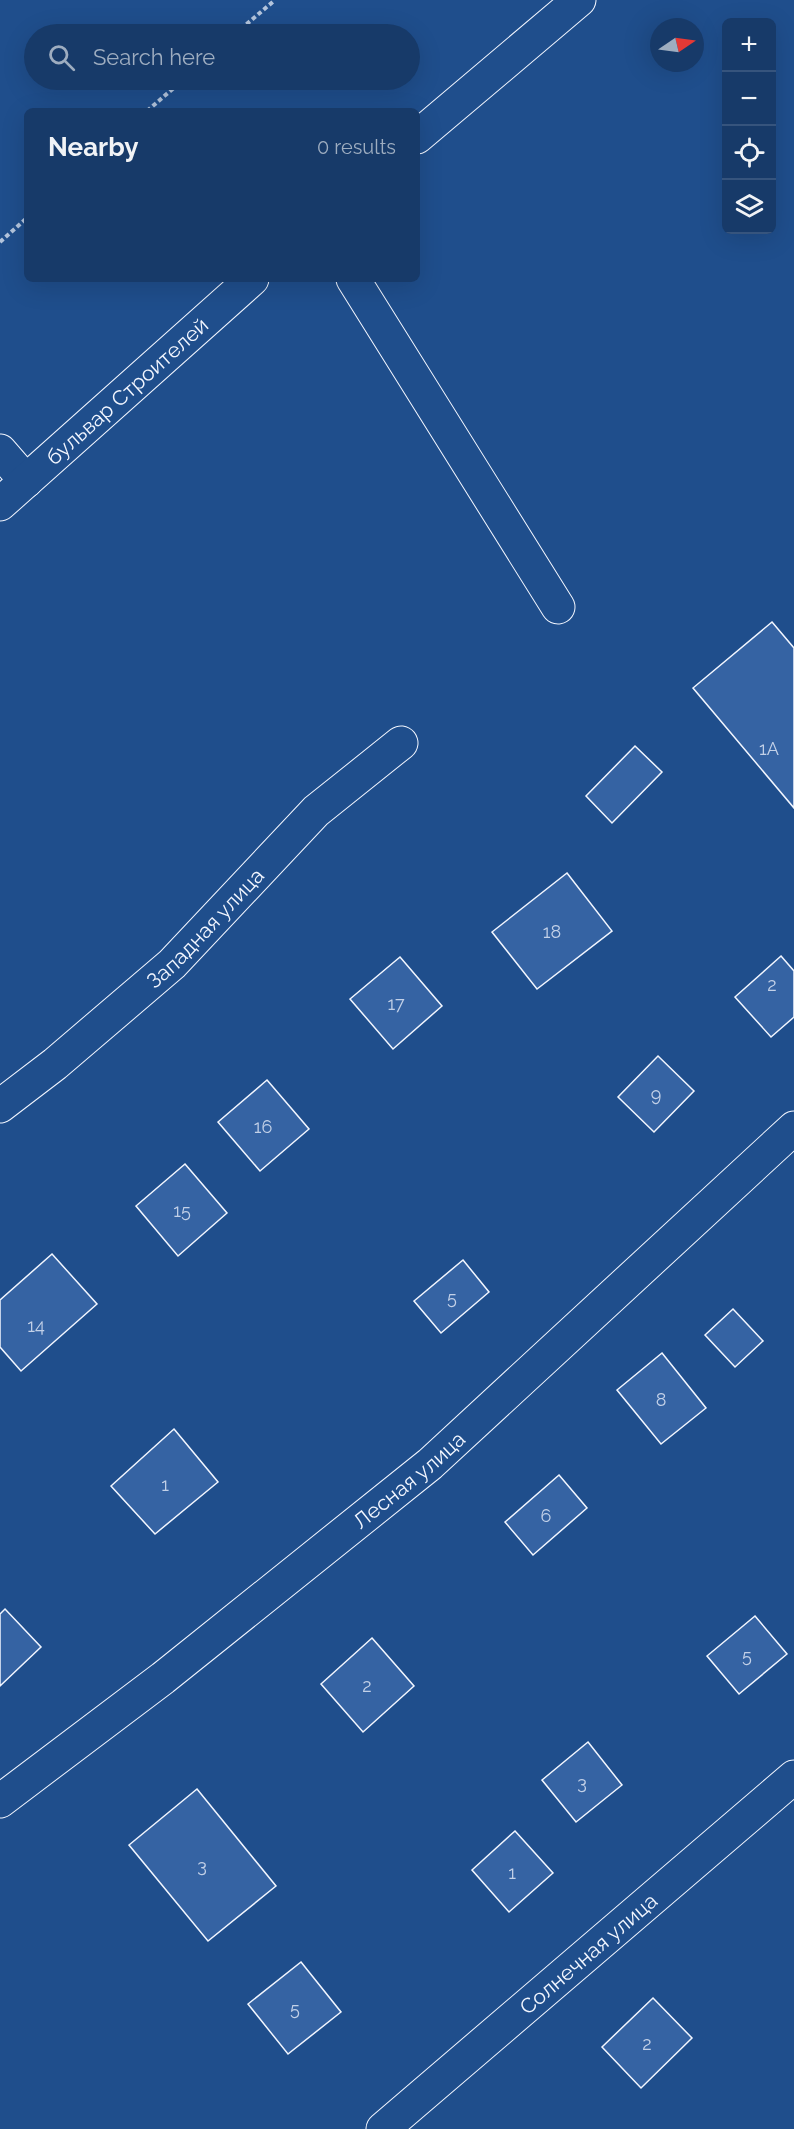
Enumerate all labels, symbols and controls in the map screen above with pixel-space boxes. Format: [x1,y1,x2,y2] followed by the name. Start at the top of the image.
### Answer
[650,18,704,72] north arrow
[722,18,776,234] map controls
[722,18,776,72] button: +
[24,24,420,90] search box
[45,41,78,74] icon: search
[93,44,215,70] text: Search here
[722,72,776,126] button: −
[722,126,776,180] button: locate
[48,132,138,162] text: Nearby
[317,135,396,159] text: 0 results
[722,180,776,234] button: layers
[41,312,213,470] street label: бульвар Строителей
[759,738,779,759] house number: 1А
[141,863,269,993] street label: Западная улица
[543,921,561,942] house number: 18
[767,974,777,995] house number: 2
[387,993,405,1014] house number: 17
[651,1084,661,1105] house number: 9
[254,1116,272,1137] house number: 16
[173,1200,191,1221] house number: 15
[447,1287,457,1308] house number: 5
[27,1315,45,1336] house number: 14
[656,1389,666,1410] house number: 8
[348,1426,470,1533] street label: Лесная улица
[161,1474,169,1495] house number: 1
[541,1505,552,1526] house number: 6
[742,1645,752,1666] house number: 5
[362,1675,372,1696] house number: 2
[577,1772,587,1793] house number: 3
[197,1855,207,1876] house number: 3
[508,1862,516,1883] house number: 1
[514,1888,662,2019] street label: Солнечная улица
[290,1998,300,2019] house number: 5
[642,2033,652,2054] house number: 2

